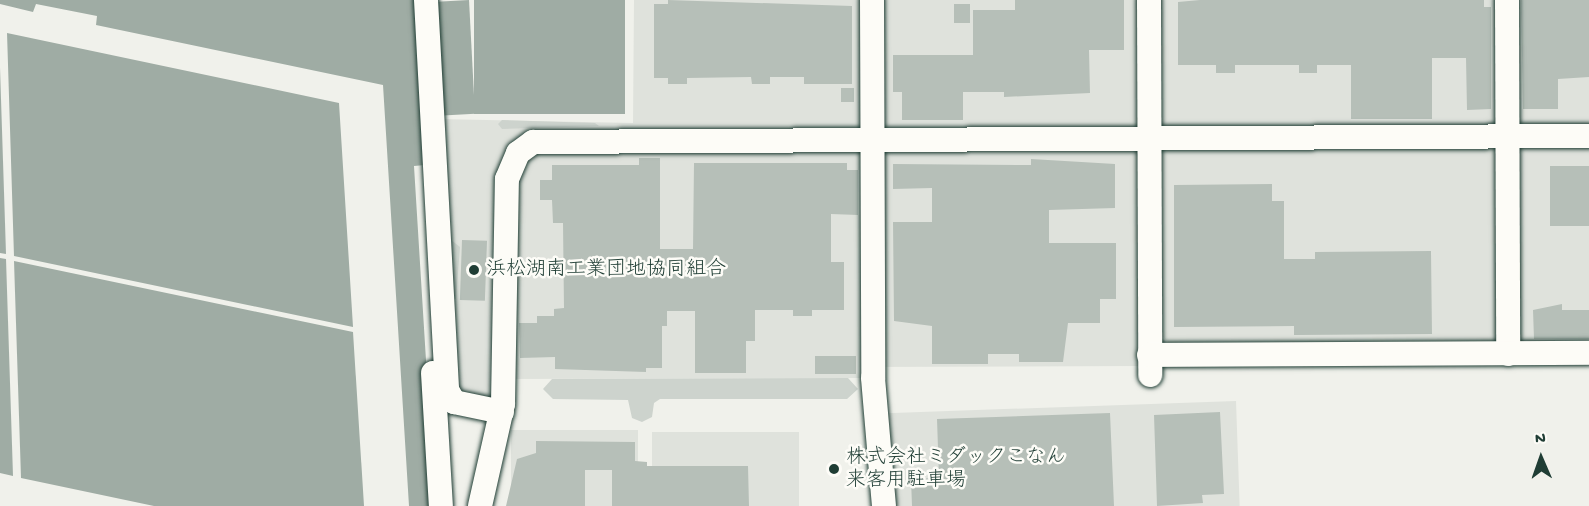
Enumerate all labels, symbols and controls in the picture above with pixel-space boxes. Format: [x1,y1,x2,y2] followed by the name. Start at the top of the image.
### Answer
[486,258,726,282] place label: 浜松湖南工業団地協同組合
[467,263,481,277] marker: 浜松湖南工業団地協同組合
[1511,428,1571,488] north arrow
[1535,430,1546,449] text: N
[846,446,1066,493] place label: 株式会社ミダックこなん 来客用駐車場
[827,462,841,476] marker: 株式会社ミダックこなん 来客用駐車場

